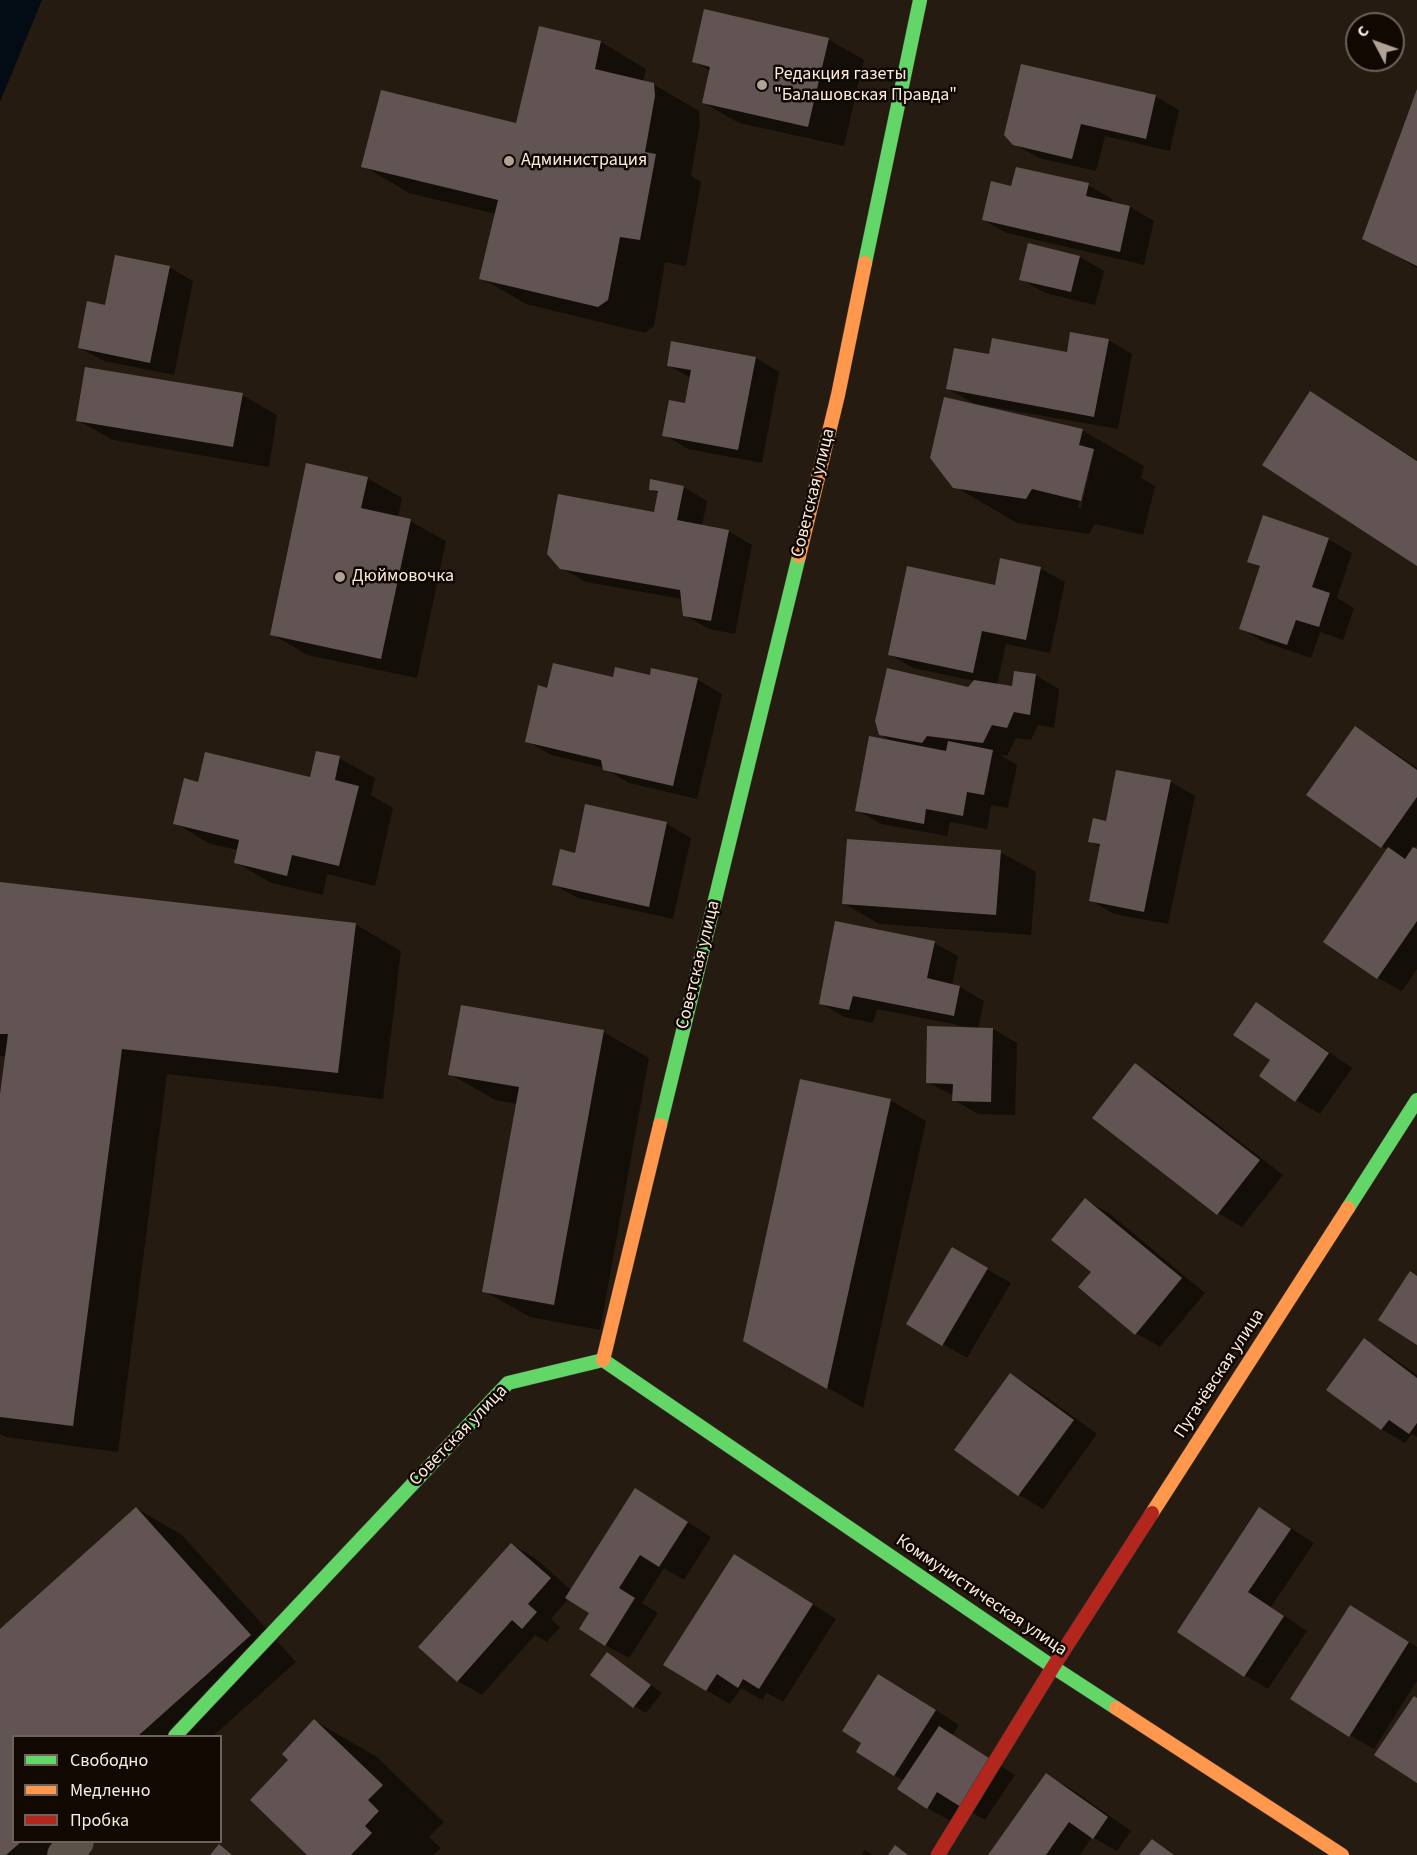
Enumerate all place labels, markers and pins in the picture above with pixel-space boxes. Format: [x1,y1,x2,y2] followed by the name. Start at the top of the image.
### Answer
[774,64,957,106] place label: Редакция газеты "Балашовская Правда"
[755,78,769,92] marker: Редакция газеты "Балашовская Правда"
[521,150,647,172] place label: Администрация
[502,154,516,168] marker: Администрация
[352,566,454,588] place label: Дюймовочка
[333,570,347,584] marker: Дюймовочка

